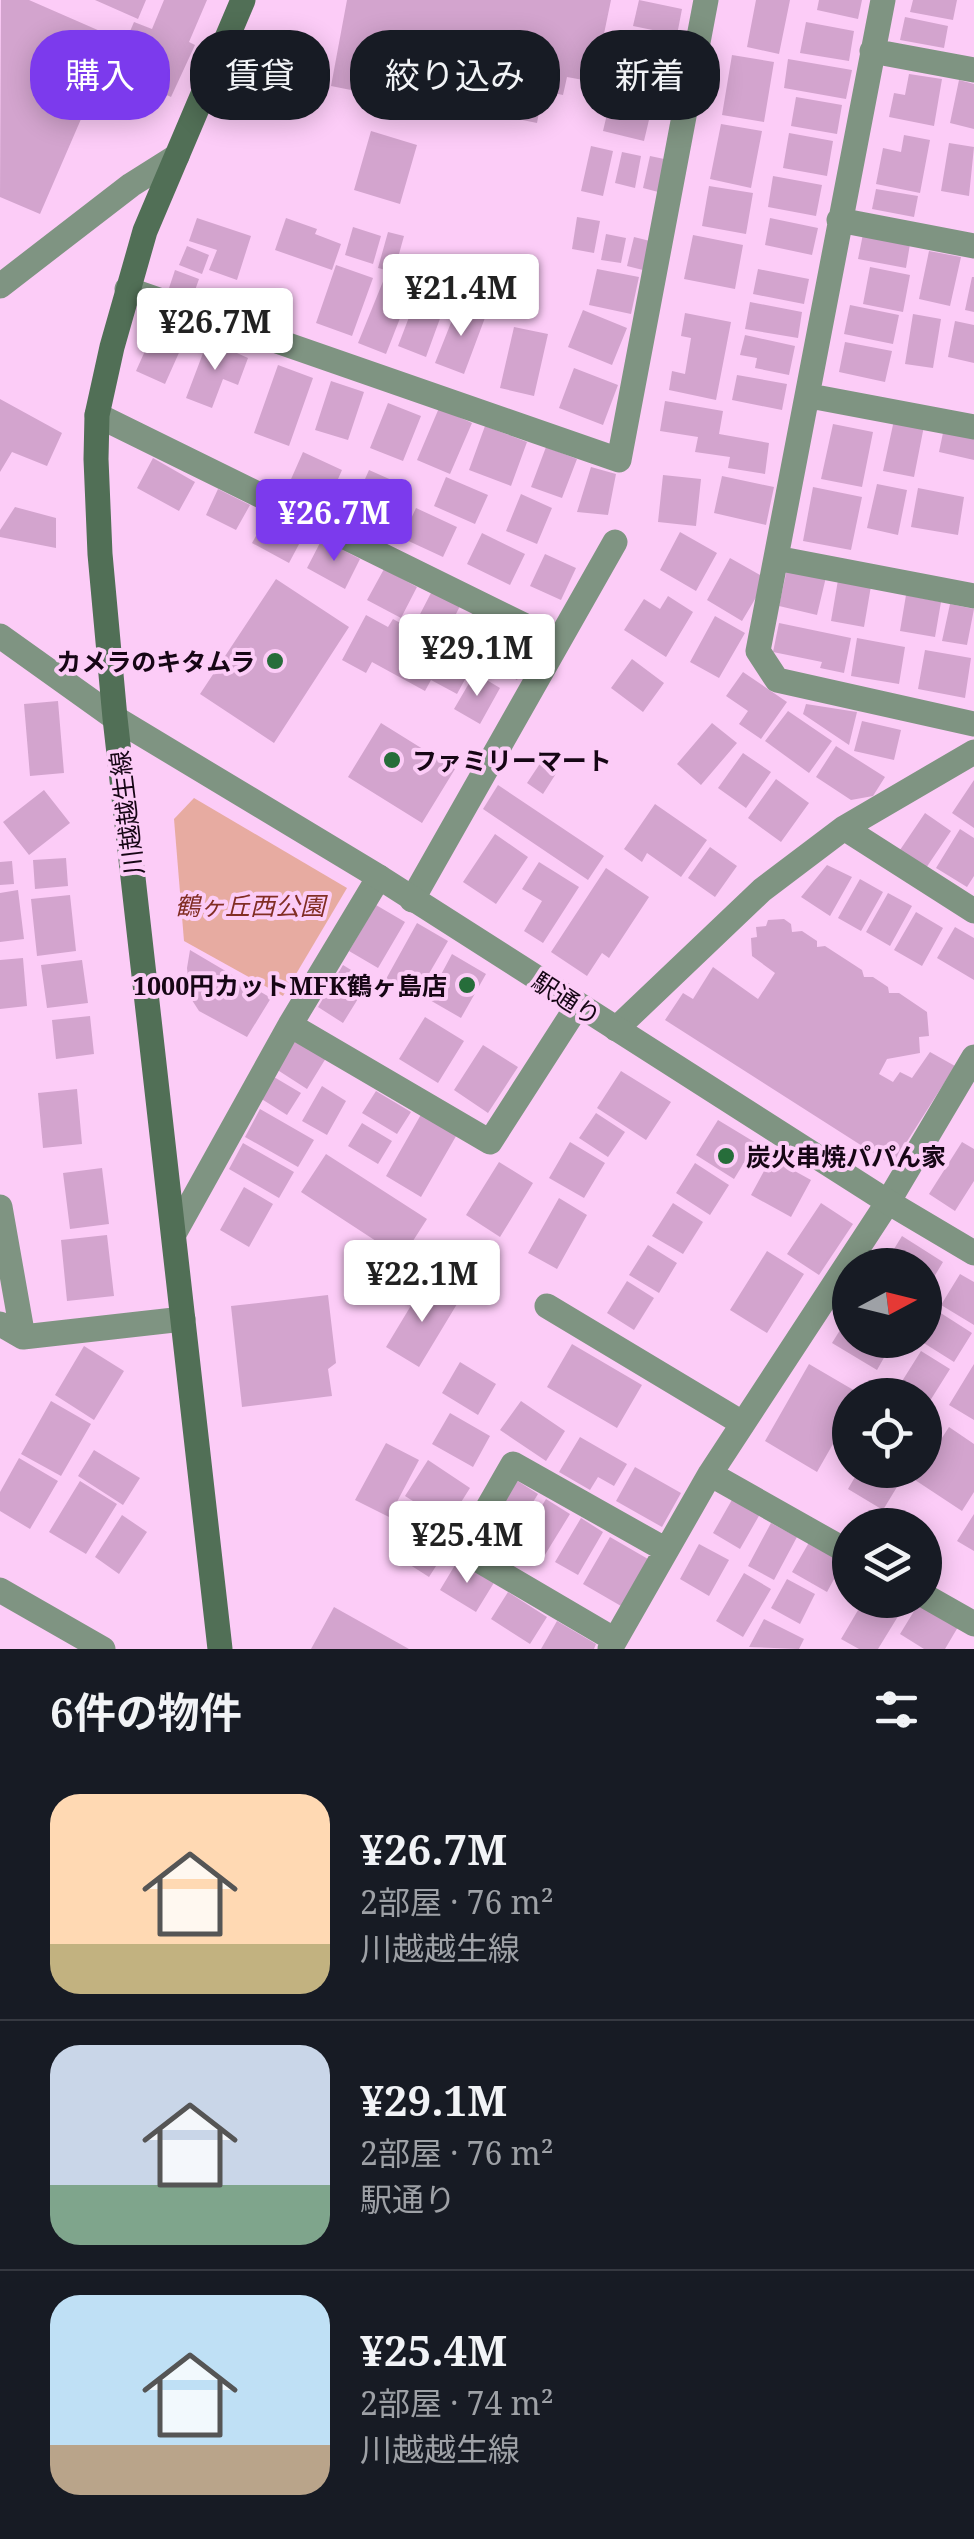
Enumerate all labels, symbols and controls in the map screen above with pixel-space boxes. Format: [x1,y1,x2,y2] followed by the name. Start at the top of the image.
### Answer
[30,30,170,120] chip: 購入
[190,30,330,120] chip: 賃貸
[350,30,560,120] chip: 絞り込み
[580,30,720,120] chip: 新着
[380,254,542,339] pin: ¥21.4M
[405,265,517,308] text: ¥21.4M
[134,288,296,373] pin: ¥26.7M
[159,299,271,342] text: ¥26.7M
[253,479,415,564] pin: ¥26.7M
[278,490,390,533] text: ¥26.7M
[396,614,558,699] pin: ¥29.1M
[421,625,533,668] text: ¥29.1M
[56,644,255,678] place label: カメラのキタムラ
[264,650,286,672] marker: カメラのキタムラ
[412,743,612,777] place label: ファミリーマート
[102,749,150,877] street label: 川越越生線
[381,749,403,771] marker: ファミリーマート
[175,888,328,922] park label: 鶴ヶ丘西公園
[526,963,608,1033] street label: 駅通り
[133,968,447,1002] place label: 1000円カットMFK鶴ヶ島店
[456,974,478,996] marker: 1000円カットMFK鶴ヶ島店
[746,1139,946,1173] place label: 炭火串焼パパん家
[715,1145,737,1167] marker: 炭火串焼パパん家
[341,1240,503,1325] pin: ¥22.1M
[832,1248,942,1358] north arrow
[832,1248,942,1618] map controls
[366,1251,478,1294] text: ¥22.1M
[832,1378,942,1488] button: locate
[386,1501,548,1586] pin: ¥25.4M
[832,1508,942,1618] button: layers
[411,1512,523,1555] text: ¥25.4M
[869,1682,924,1737] icon: filters
[50,1683,242,1740] text: 6件の物件
[360,1820,507,1877] text: ¥26.7M
[130,1834,250,1954] icon: home
[360,1880,554,1923] text: 2部屋 · 76 m²
[360,1926,520,1969] text: 川越越生線
[360,2071,507,2128] text: ¥29.1M
[130,2085,250,2205] icon: home
[360,2131,554,2174] text: 2部屋 · 76 m²
[360,2177,456,2220] text: 駅通り
[360,2321,507,2378] text: ¥25.4M
[130,2335,250,2455] icon: home
[360,2381,554,2424] text: 2部屋 · 74 m²
[360,2427,520,2470] text: 川越越生線

